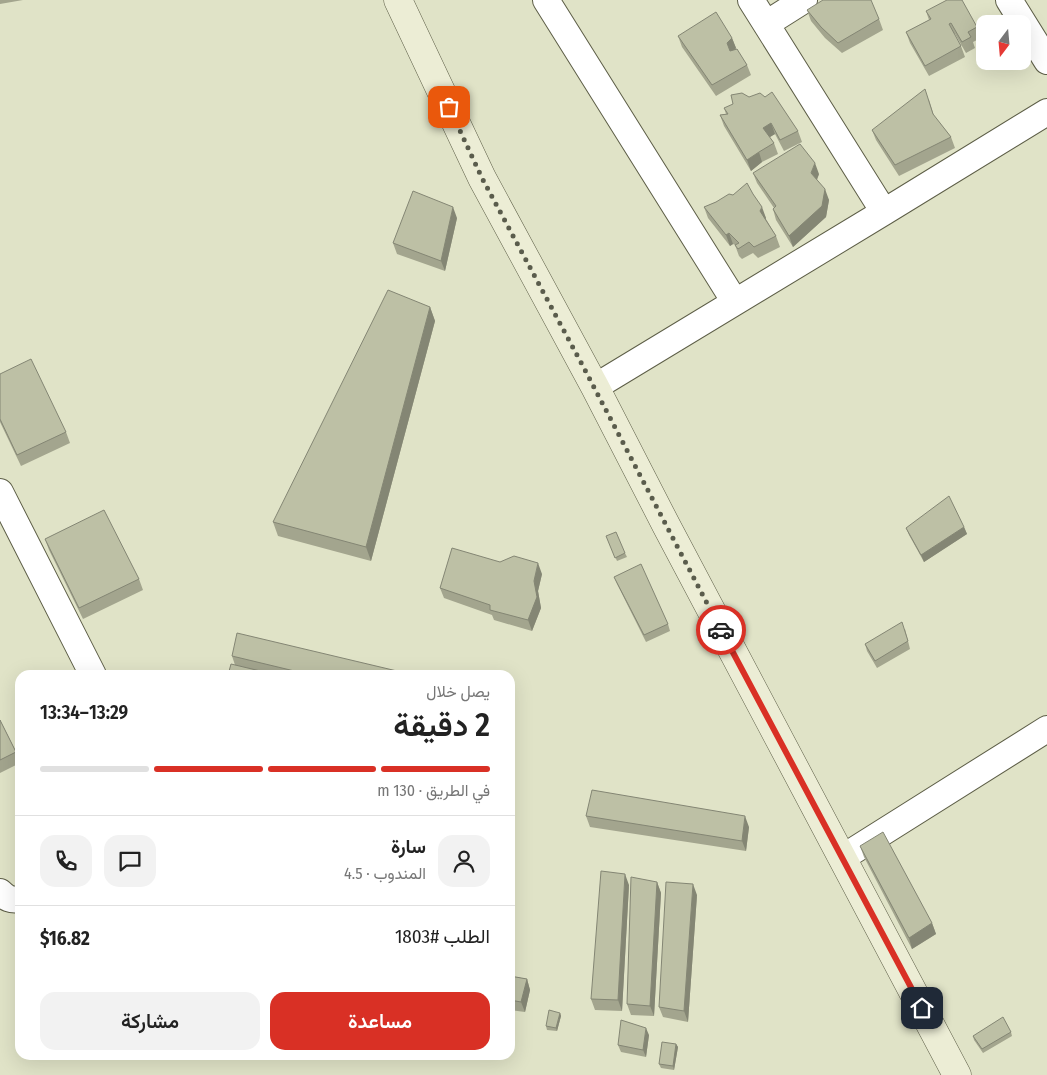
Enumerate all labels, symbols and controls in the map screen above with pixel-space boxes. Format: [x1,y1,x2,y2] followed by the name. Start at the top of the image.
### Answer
[976,15,1031,70] north arrow
[976,15,1031,70] map controls
[428,86,470,128] pin
[435,93,463,121] icon: bag
[696,605,746,655] courier
[707,616,735,644] icon: car
[426,682,490,701] text: يصل خلال
[40,701,128,724] text: 13:29–13:34
[393,706,490,744] text: 2 دقيقة
[377,781,490,800] text: في الطريق · 130 m
[40,835,92,887] button: phone
[104,835,156,887] button: chat
[391,835,426,858] text: سارة
[438,835,490,887] button: person
[344,864,426,883] text: المندوب · 4.5
[395,925,490,948] text: الطلب #1803
[40,927,90,950] text: $16.82
[901,987,943,1029] pin
[40,992,260,1050] button: مشاركة
[270,992,490,1050] button: مساعدة
[908,994,936,1022] icon: home

